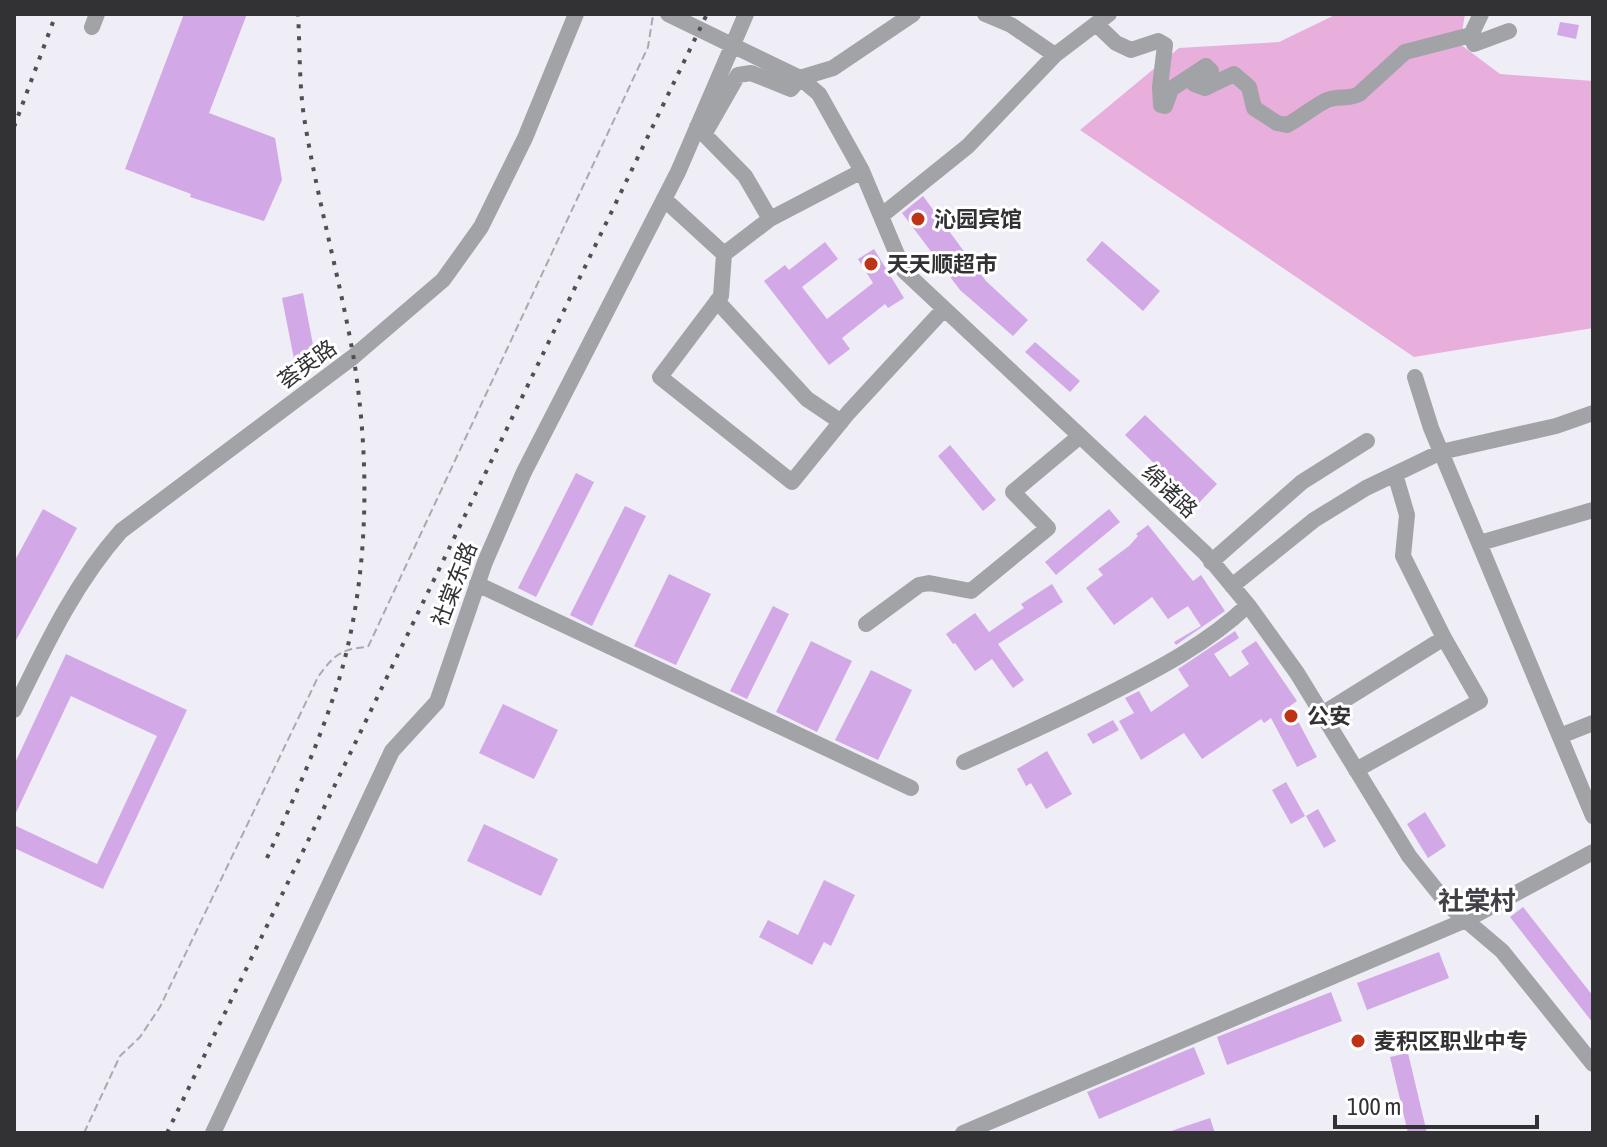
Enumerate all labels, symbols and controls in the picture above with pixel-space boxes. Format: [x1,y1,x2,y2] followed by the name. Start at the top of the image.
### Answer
[934,206,1022,232] place label: 沁园宾馆
[909,210,927,228] marker: 沁园宾馆
[887,251,997,277] place label: 天天顺超市
[862,255,880,273] marker: 天天顺超市
[273,334,341,394] street label: 荟英路
[1137,459,1203,523] street label: 绵诸路
[426,538,482,630] street label: 社棠东路
[1307,703,1351,729] place label: 公安
[1282,707,1300,725] marker: 公安
[1438,886,1516,916] district label: 社棠村
[1374,1028,1528,1054] place label: 麦积区职业中专
[1349,1032,1367,1050] marker: 麦积区职业中专
[1335,1079,1537,1129] scale bar
[1347,1093,1401,1120] text: 100 m

